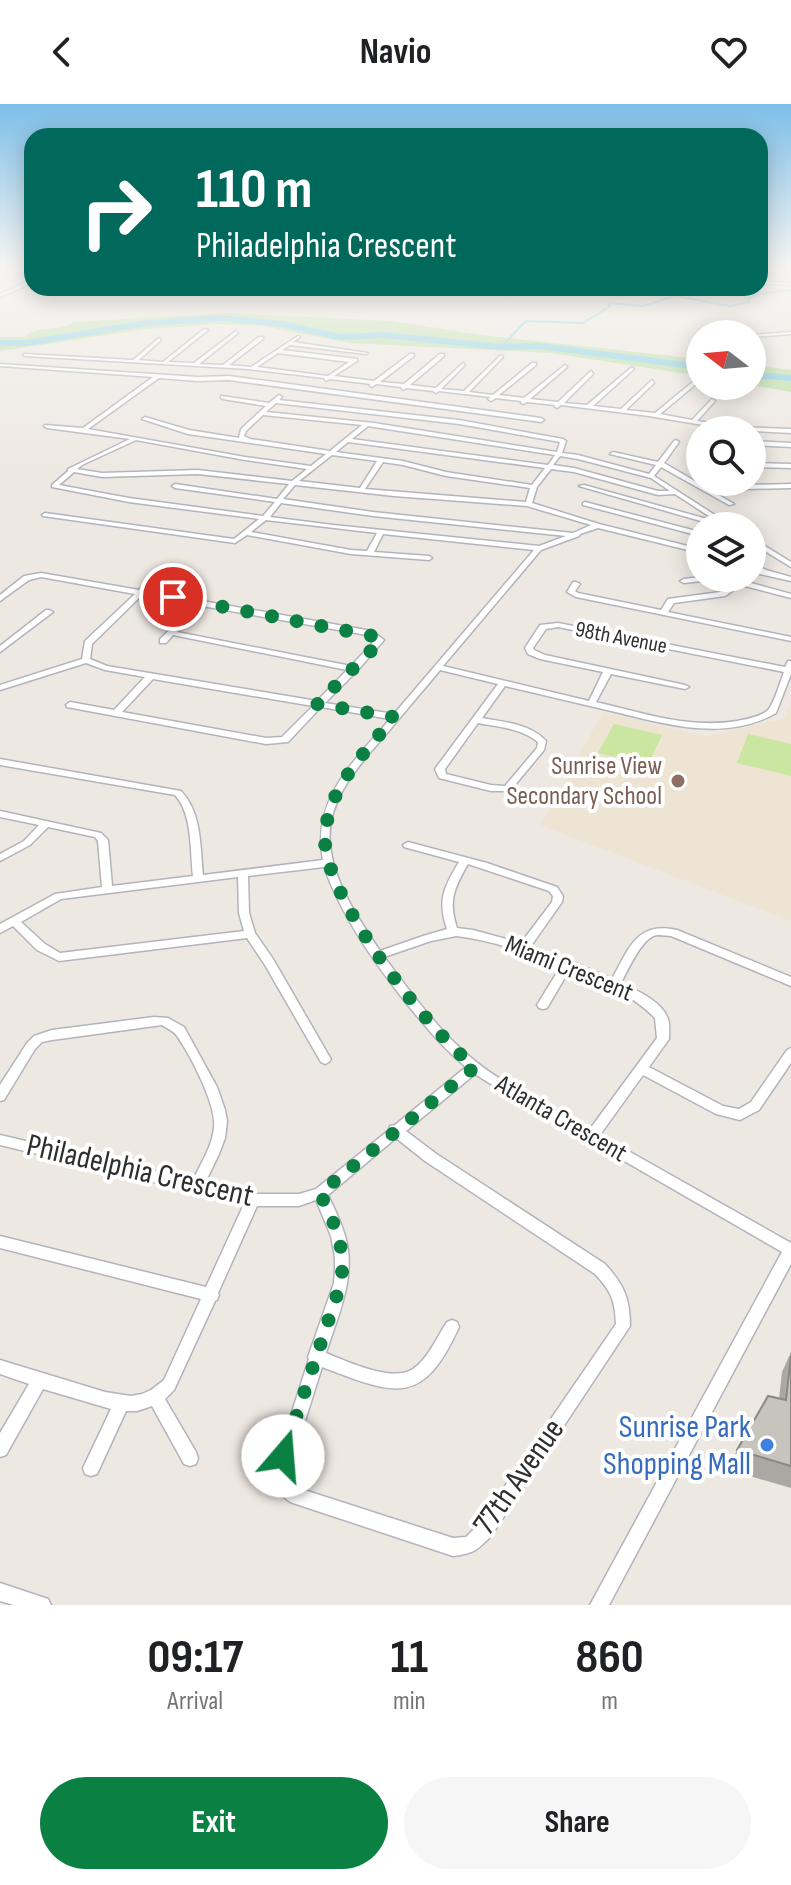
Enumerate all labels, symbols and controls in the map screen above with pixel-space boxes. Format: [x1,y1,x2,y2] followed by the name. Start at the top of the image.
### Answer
[40,30,84,74] icon: back
[707,30,751,74] icon: heart
[360,31,431,74] text: Navio
[196,157,312,224] text: 110 m
[64,160,168,264] icon: right
[196,225,456,268] text: Philadelphia Crescent
[686,320,766,400] north arrow
[686,320,766,592] map controls
[686,416,766,496] button: search
[686,512,766,592] button: layers
[139,563,207,631] pin
[151,575,195,619] icon: arrive
[573,616,669,660] street label: 98th Avenue
[506,751,662,812] place label: Sunrise View Secondary School
[669,772,687,790] marker: Sunrise View Secondary School
[500,929,638,1009] street label: Miami Crescent
[489,1068,632,1169] street label: Atlanta Crescent
[23,1126,257,1216] street label: Philadelphia Crescent
[603,1408,751,1484] place label: Sunrise Park Shopping Mall
[465,1411,573,1543] street label: 77th Avenue
[241,1414,325,1498] position arrow
[758,1436,776,1454] marker: Sunrise Park Shopping Mall
[147,1629,243,1686] text: 09:17
[390,1629,428,1686] text: 11
[576,1629,644,1686] text: 860
[167,1686,223,1717] text: Arrival
[393,1686,426,1717] text: min
[601,1686,618,1717] text: m
[40,1777,388,1869] button: Exit
[404,1777,751,1869] button: Share

